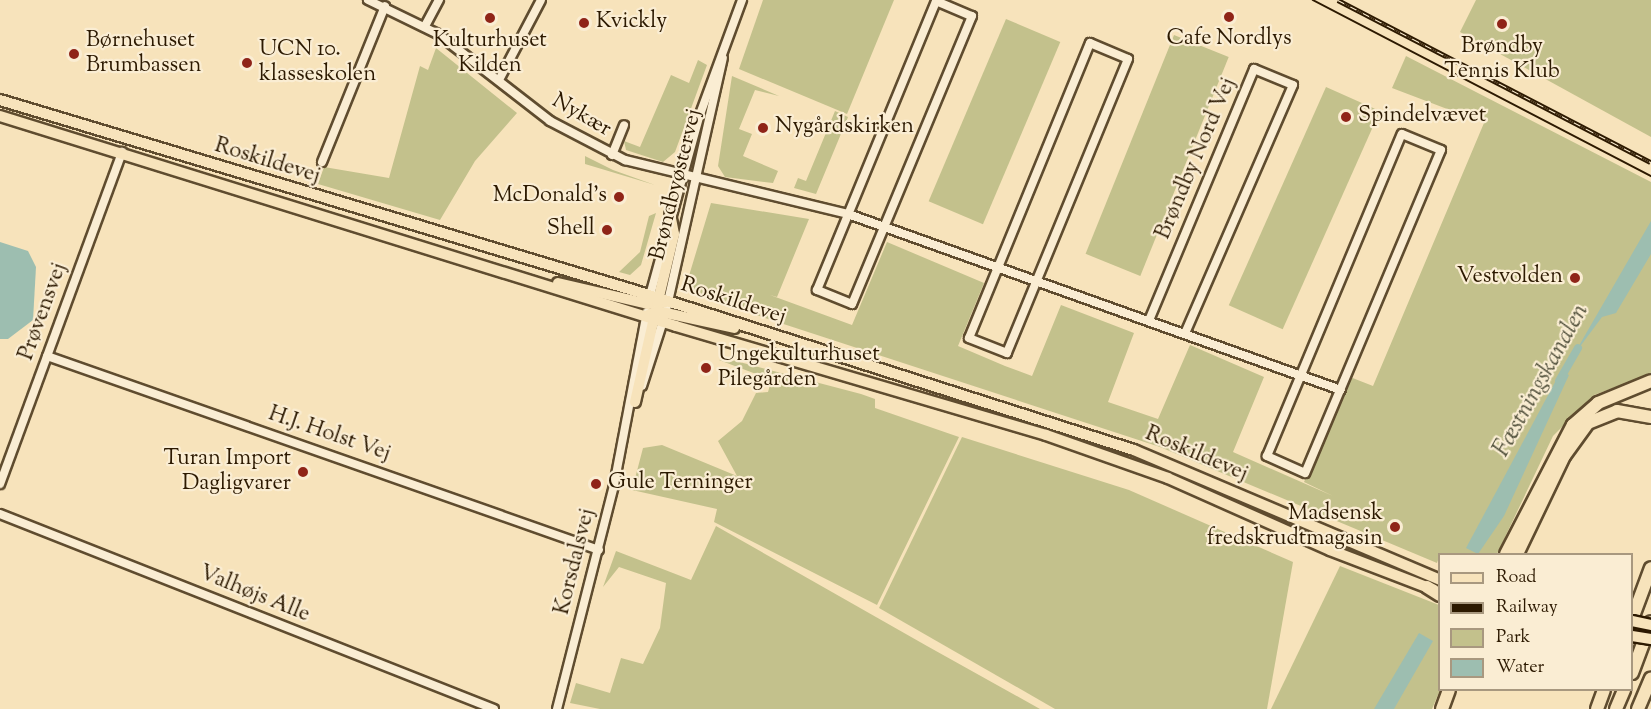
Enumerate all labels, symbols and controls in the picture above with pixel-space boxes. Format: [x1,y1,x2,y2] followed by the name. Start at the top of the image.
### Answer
[596,10,667,36] place label: Kvickly
[1222,10,1236,24] marker: Cafe Nordlys
[483,11,497,25] marker: Kulturhuset Kilden
[577,16,591,30] marker: Kvickly
[1495,17,1509,31] marker: Brøndby Tennis Klub
[1166,27,1292,53] place label: Cafe Nordlys
[86,28,201,80] place label: Børnehuset Brumbassen
[433,28,547,80] place label: Kulturhuset Kilden
[1444,34,1560,86] place label: Brøndby Tennis Klub
[259,37,376,88] place label: UCN 10. klasseskolen
[67,47,81,61] marker: Børnehuset Brumbassen
[240,56,254,70] marker: UCN 10. klasseskolen
[1151,74,1243,244] street label: Brøndby Nord Vej
[546,88,616,144] street label: Nykær
[1358,104,1486,130] place label: Spindelvævet
[645,106,709,264] street label: Brøndbyøstervej
[1339,110,1353,124] marker: Spindelvævet
[775,115,914,141] place label: Nygårdskirken
[756,121,770,135] marker: Nygårdskirken
[211,133,323,191] street label: Roskildevej
[493,184,607,210] place label: McDonald's
[612,190,626,204] marker: McDonald's
[547,217,595,243] place label: Shell
[600,223,614,237] marker: Shell
[14,260,74,364] street label: Prøvensvej
[1457,265,1563,291] place label: Vestvolden
[1568,271,1582,285] marker: Vestvolden
[677,273,789,331] street label: Roskildevej
[1488,300,1596,462] water label: Fæstningskanalen
[718,342,880,394] place label: Ungekulturhuset Pilegården
[699,361,713,375] marker: Ungekulturhuset Pilegården
[264,402,394,468] street label: H.J. Holst Vej
[1141,422,1251,488] street label: Roskildevej
[164,446,291,498] place label: Turan Import Dagligvarer
[296,465,310,479] marker: Turan Import Dagligvarer
[608,471,753,497] place label: Gule Terninger
[589,477,603,491] marker: Gule Terninger
[1207,501,1383,552] place label: Madsensk fredskrudtmagasin
[550,506,602,618] street label: Korsdalsvej
[1388,520,1402,534] marker: Madsensk fredskrudtmagasin
[1438,553,1633,691] legend
[195,561,313,629] street label: Valhøjs Alle
[1496,565,1536,591] text: Road
[1496,595,1558,621] text: Railway
[1496,625,1530,651] text: Park
[1496,655,1544,681] text: Water

